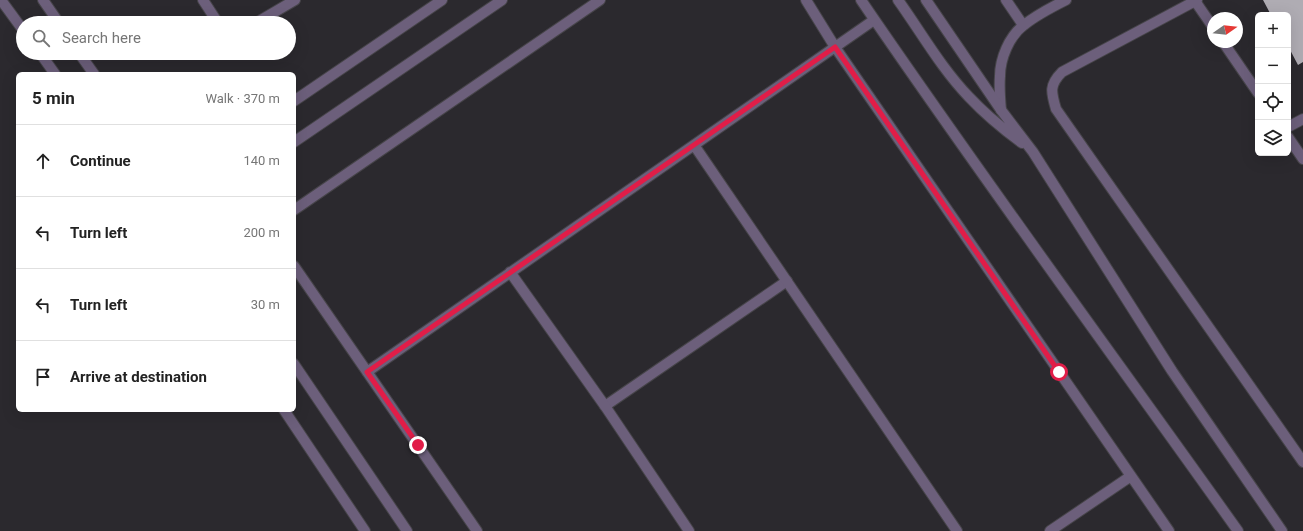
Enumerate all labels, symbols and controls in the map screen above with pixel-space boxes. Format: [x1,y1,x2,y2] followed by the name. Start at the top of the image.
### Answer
[1207,12,1243,48] north arrow
[1255,12,1291,156] map controls
[1255,12,1291,48] button: +
[16,16,296,60] search box
[30,27,52,49] icon: search
[62,29,141,47] text: Search here
[1255,48,1291,84] button: −
[1255,84,1291,120] button: locate
[32,88,75,108] text: 5 min
[205,91,280,106] text: Walk · 370 m
[1255,120,1291,156] button: layers
[32,150,54,172] icon: ahead
[70,152,131,170] text: Continue
[243,153,280,168] text: 140 m
[32,222,54,244] icon: left
[70,224,127,242] text: Turn left
[243,225,280,240] text: 200 m
[32,294,54,316] icon: left
[70,296,127,314] text: Turn left
[251,297,280,312] text: 30 m
[1050,363,1068,381] route start
[32,366,54,388] icon: arrive
[70,368,207,386] text: Arrive at destination
[409,436,427,454] route end

